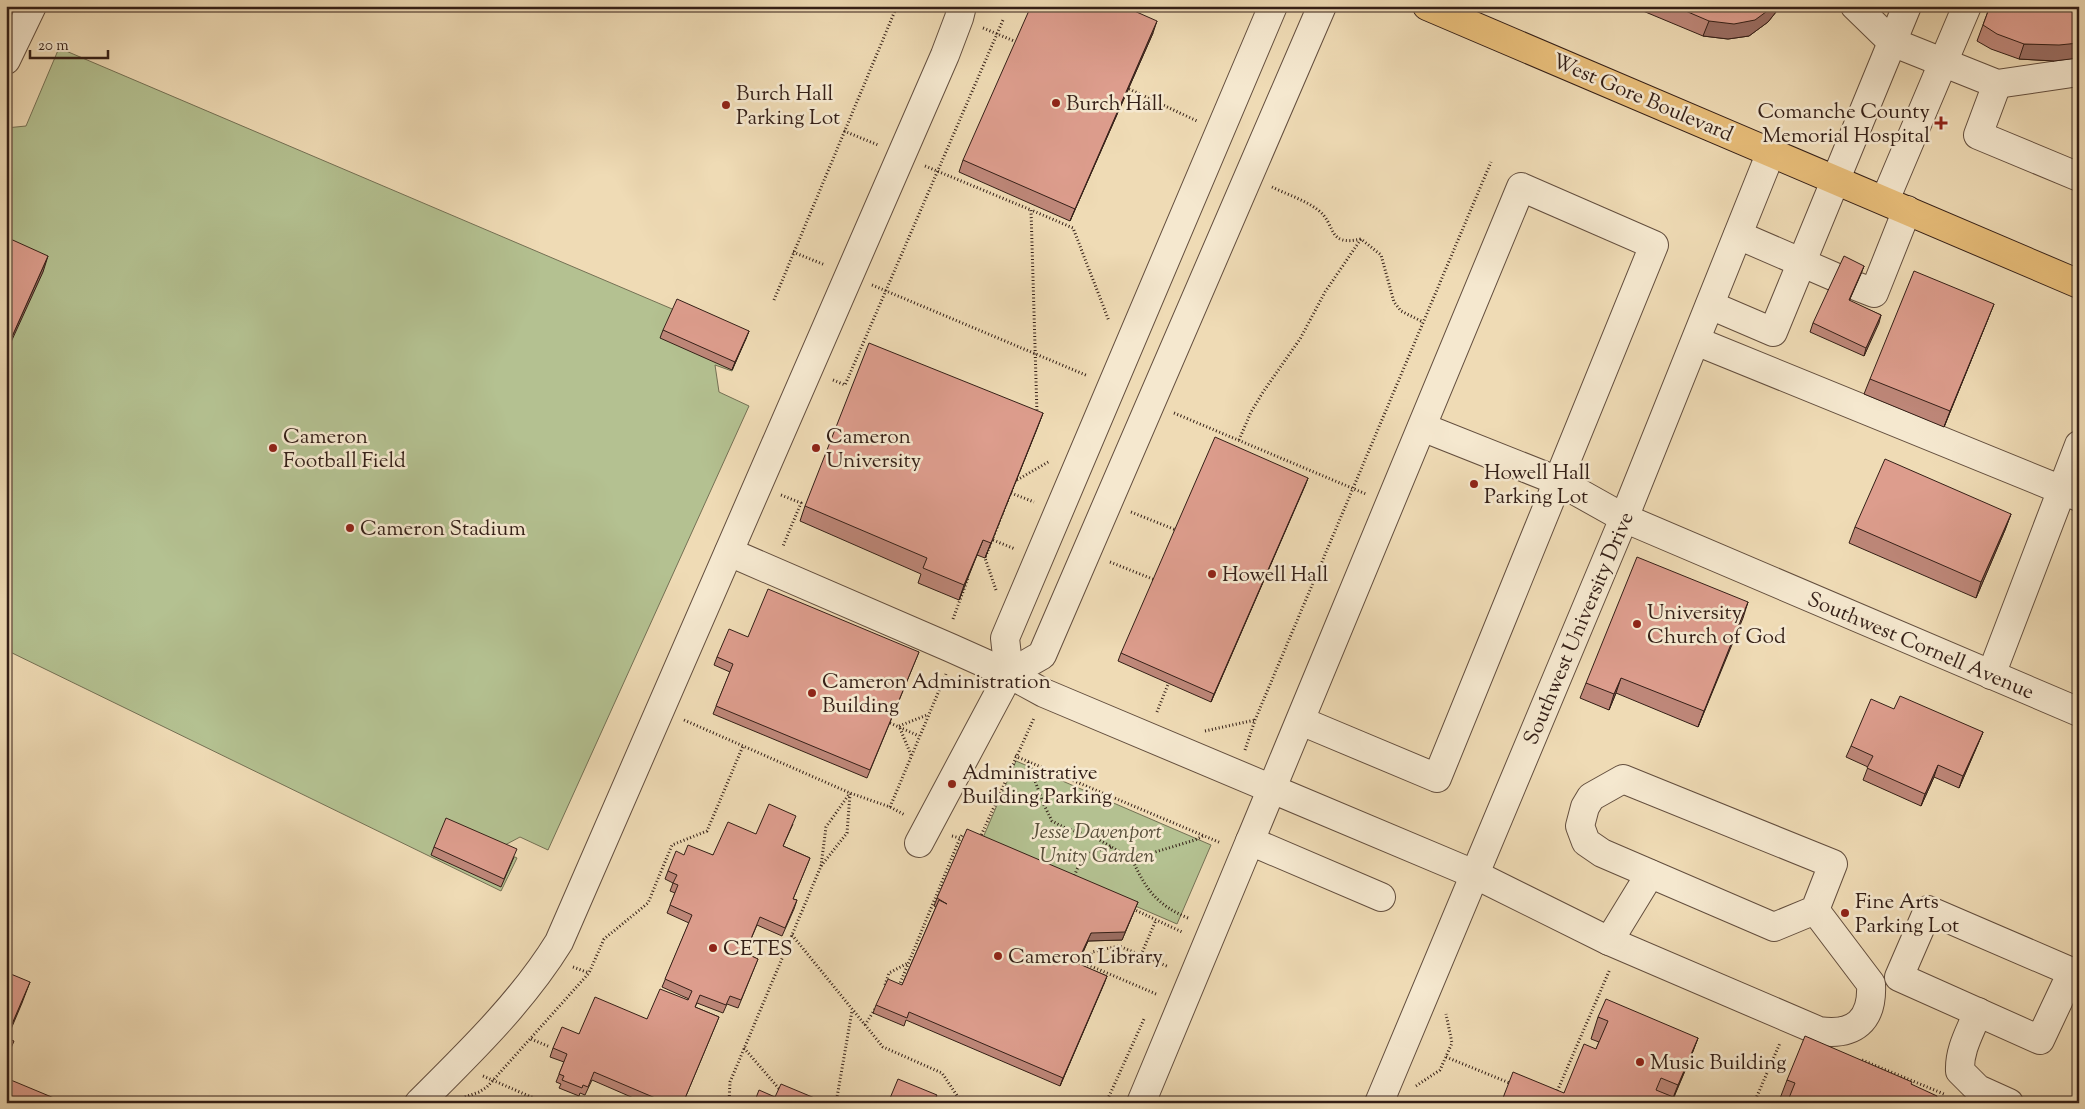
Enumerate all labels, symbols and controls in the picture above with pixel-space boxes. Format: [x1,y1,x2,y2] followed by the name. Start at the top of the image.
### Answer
[30,28,108,60] scale bar
[38,36,69,57] text: 20 m
[1547,47,1737,151] street label: West Gore Boulevard
[736,80,840,134] place label: Burch Hall Parking Lot
[1066,90,1164,120] place label: Burch Hall
[1050,97,1062,109] marker: Burch Hall
[1757,98,1931,152] place label: Comanche County Memorial Hospital
[720,99,732,111] marker: Burch Hall Parking Lot
[1934,116,1948,130] marker: Comanche County Memorial Hospital
[283,423,406,477] place label: Cameron Football Field
[826,423,922,477] place label: Cameron University
[267,442,279,454] marker: Cameron Football Field
[810,442,822,454] marker: Cameron University
[1484,459,1591,513] place label: Howell Hall Parking Lot
[1468,478,1480,490] marker: Howell Hall Parking Lot
[1517,508,1643,750] street label: Southwest University Drive
[360,515,526,545] place label: Cameron Stadium
[344,522,356,534] marker: Cameron Stadium
[1222,561,1329,591] place label: Howell Hall
[1206,568,1218,580] marker: Howell Hall
[1802,585,2038,708] street label: Southwest Cornell Avenue
[1647,599,1786,653] place label: University Church of God
[1631,618,1643,630] marker: University Church of God
[822,668,1051,722] place label: Cameron Administration Building
[806,687,818,699] marker: Cameron Administration Building
[962,759,1112,813] place label: Administrative Building Parking
[946,778,958,790] marker: Administrative Building Parking
[1031,818,1162,872] park label: Jesse Davenport Unity Garden
[1855,888,1959,942] place label: Fine Arts Parking Lot
[1839,907,1851,919] marker: Fine Arts Parking Lot
[723,935,793,965] place label: CETES
[707,942,719,954] marker: CETES
[1008,943,1164,973] place label: Cameron Library
[992,950,1004,962] marker: Cameron Library
[1650,1049,1786,1079] place label: Music Building
[1634,1056,1646,1068] marker: Music Building

